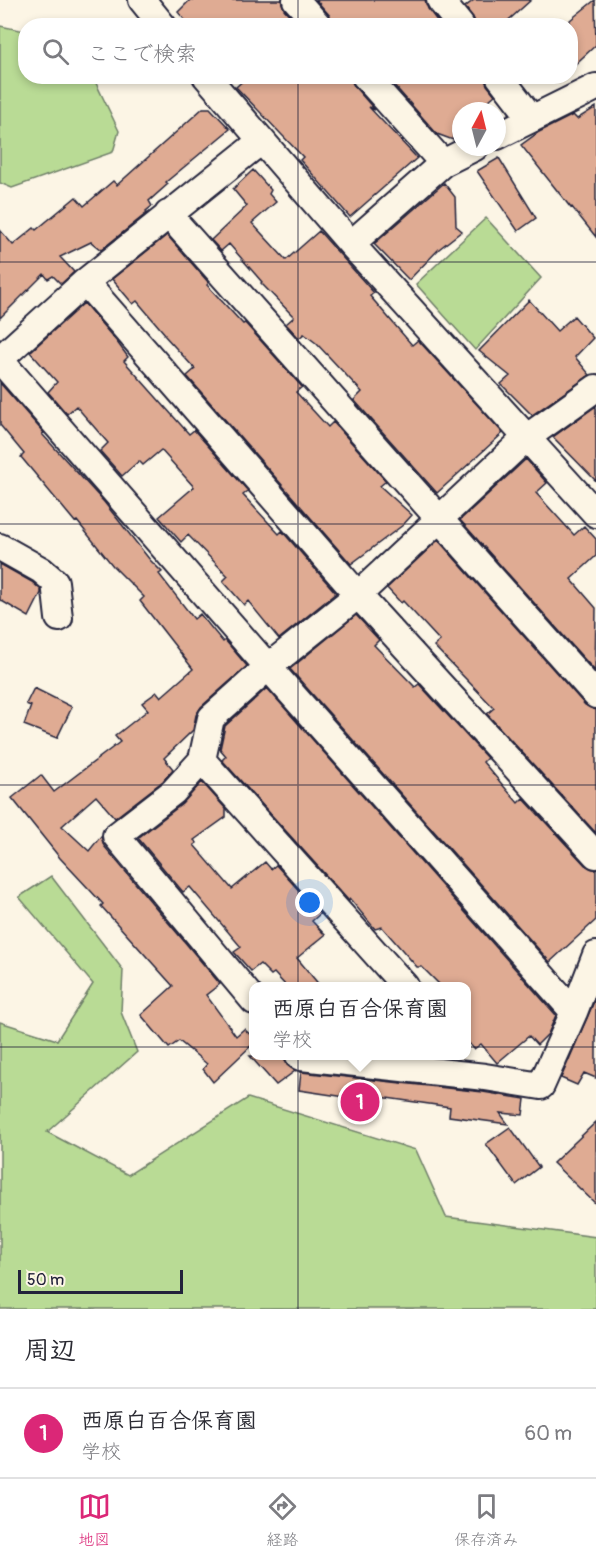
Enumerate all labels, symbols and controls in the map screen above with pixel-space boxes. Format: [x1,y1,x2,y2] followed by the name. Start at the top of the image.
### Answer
[18,18,578,84] search box
[39,35,72,68] icon: search
[87,40,197,68] text: ここで検索
[452,102,506,156] north arrow
[295,888,324,917] your location
[249,982,471,1060] popup
[272,995,448,1023] text: 西原白百合保育園
[272,1027,312,1052] text: 学校
[340,1080,380,1124] pin: 1
[18,1267,183,1294] scale bar
[27,1270,64,1290] text: 50 m
[24,1335,76,1367] text: 周辺
[81,1407,257,1435] text: 西原白百合保育園
[40,1421,47,1446] text: 1
[525,1421,572,1446] text: 60 m
[81,1439,121,1464] text: 学校
[78,1490,111,1550] tab: 地図
[266,1490,299,1550] tab: 経路
[454,1490,518,1550] tab: 保存済み

